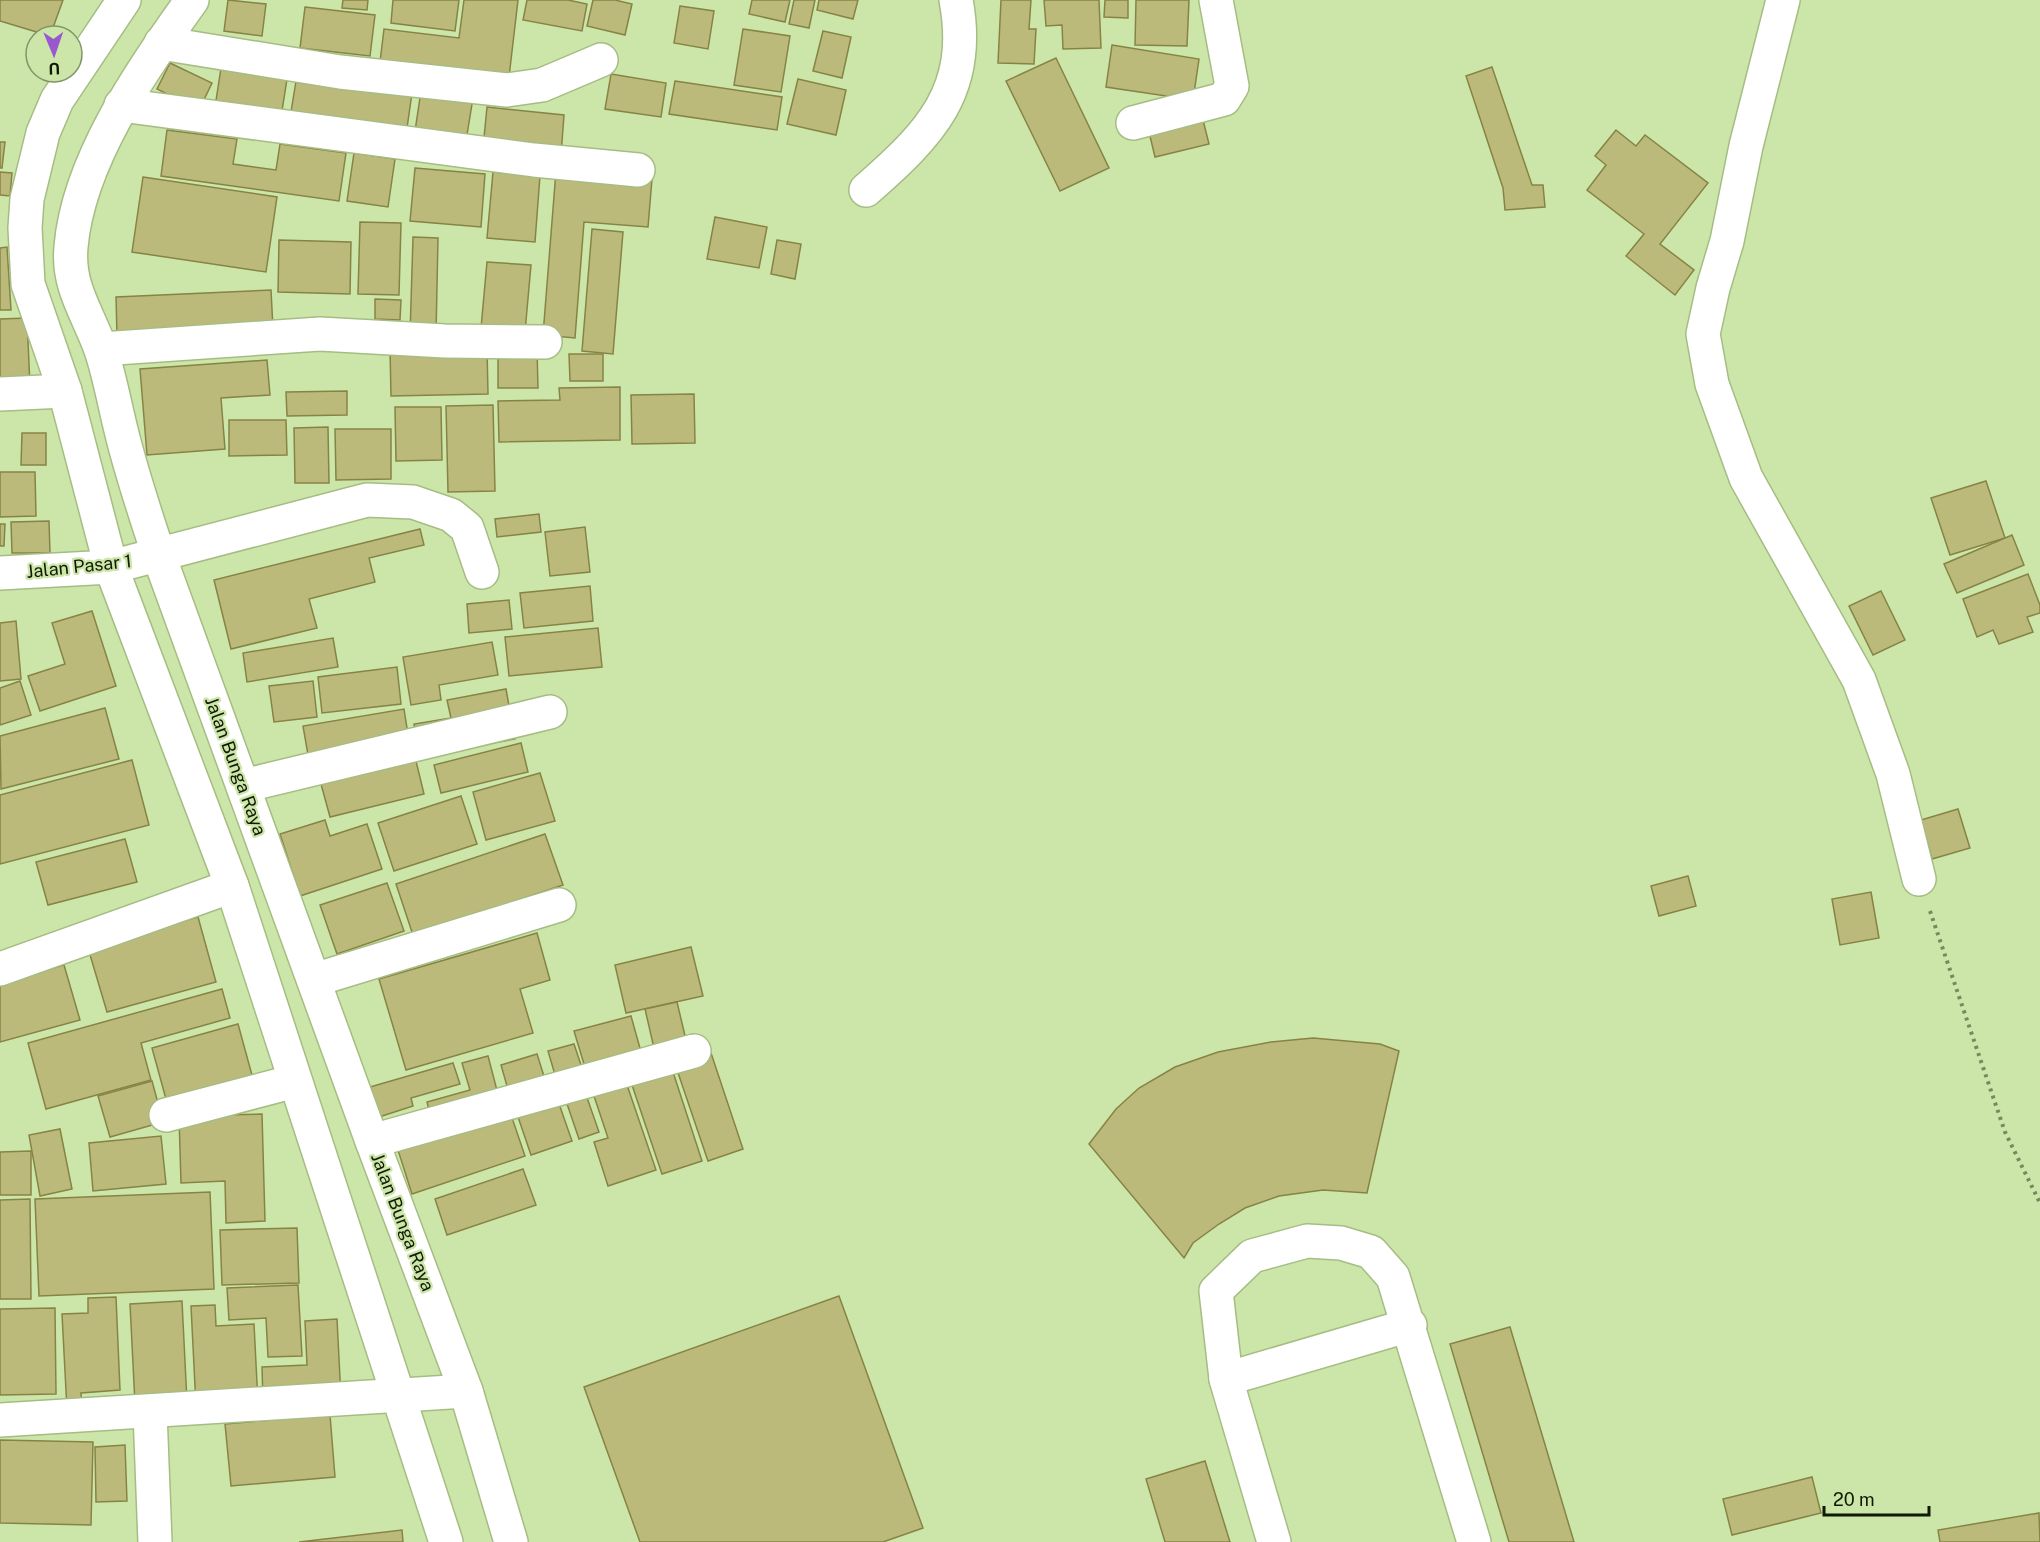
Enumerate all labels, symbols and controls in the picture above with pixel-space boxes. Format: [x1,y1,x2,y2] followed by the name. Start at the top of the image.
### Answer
[24,24,84,84] north arrow
[48,59,61,78] text: U
[25,550,133,582] street label: Jalan Pasar 1
[201,694,271,838] street label: Jalan Bunga Raya
[367,1150,439,1294] street label: Jalan Bunga Raya
[1824,1479,1929,1517] scale bar
[1833,1489,1875,1510] text: 20 m

